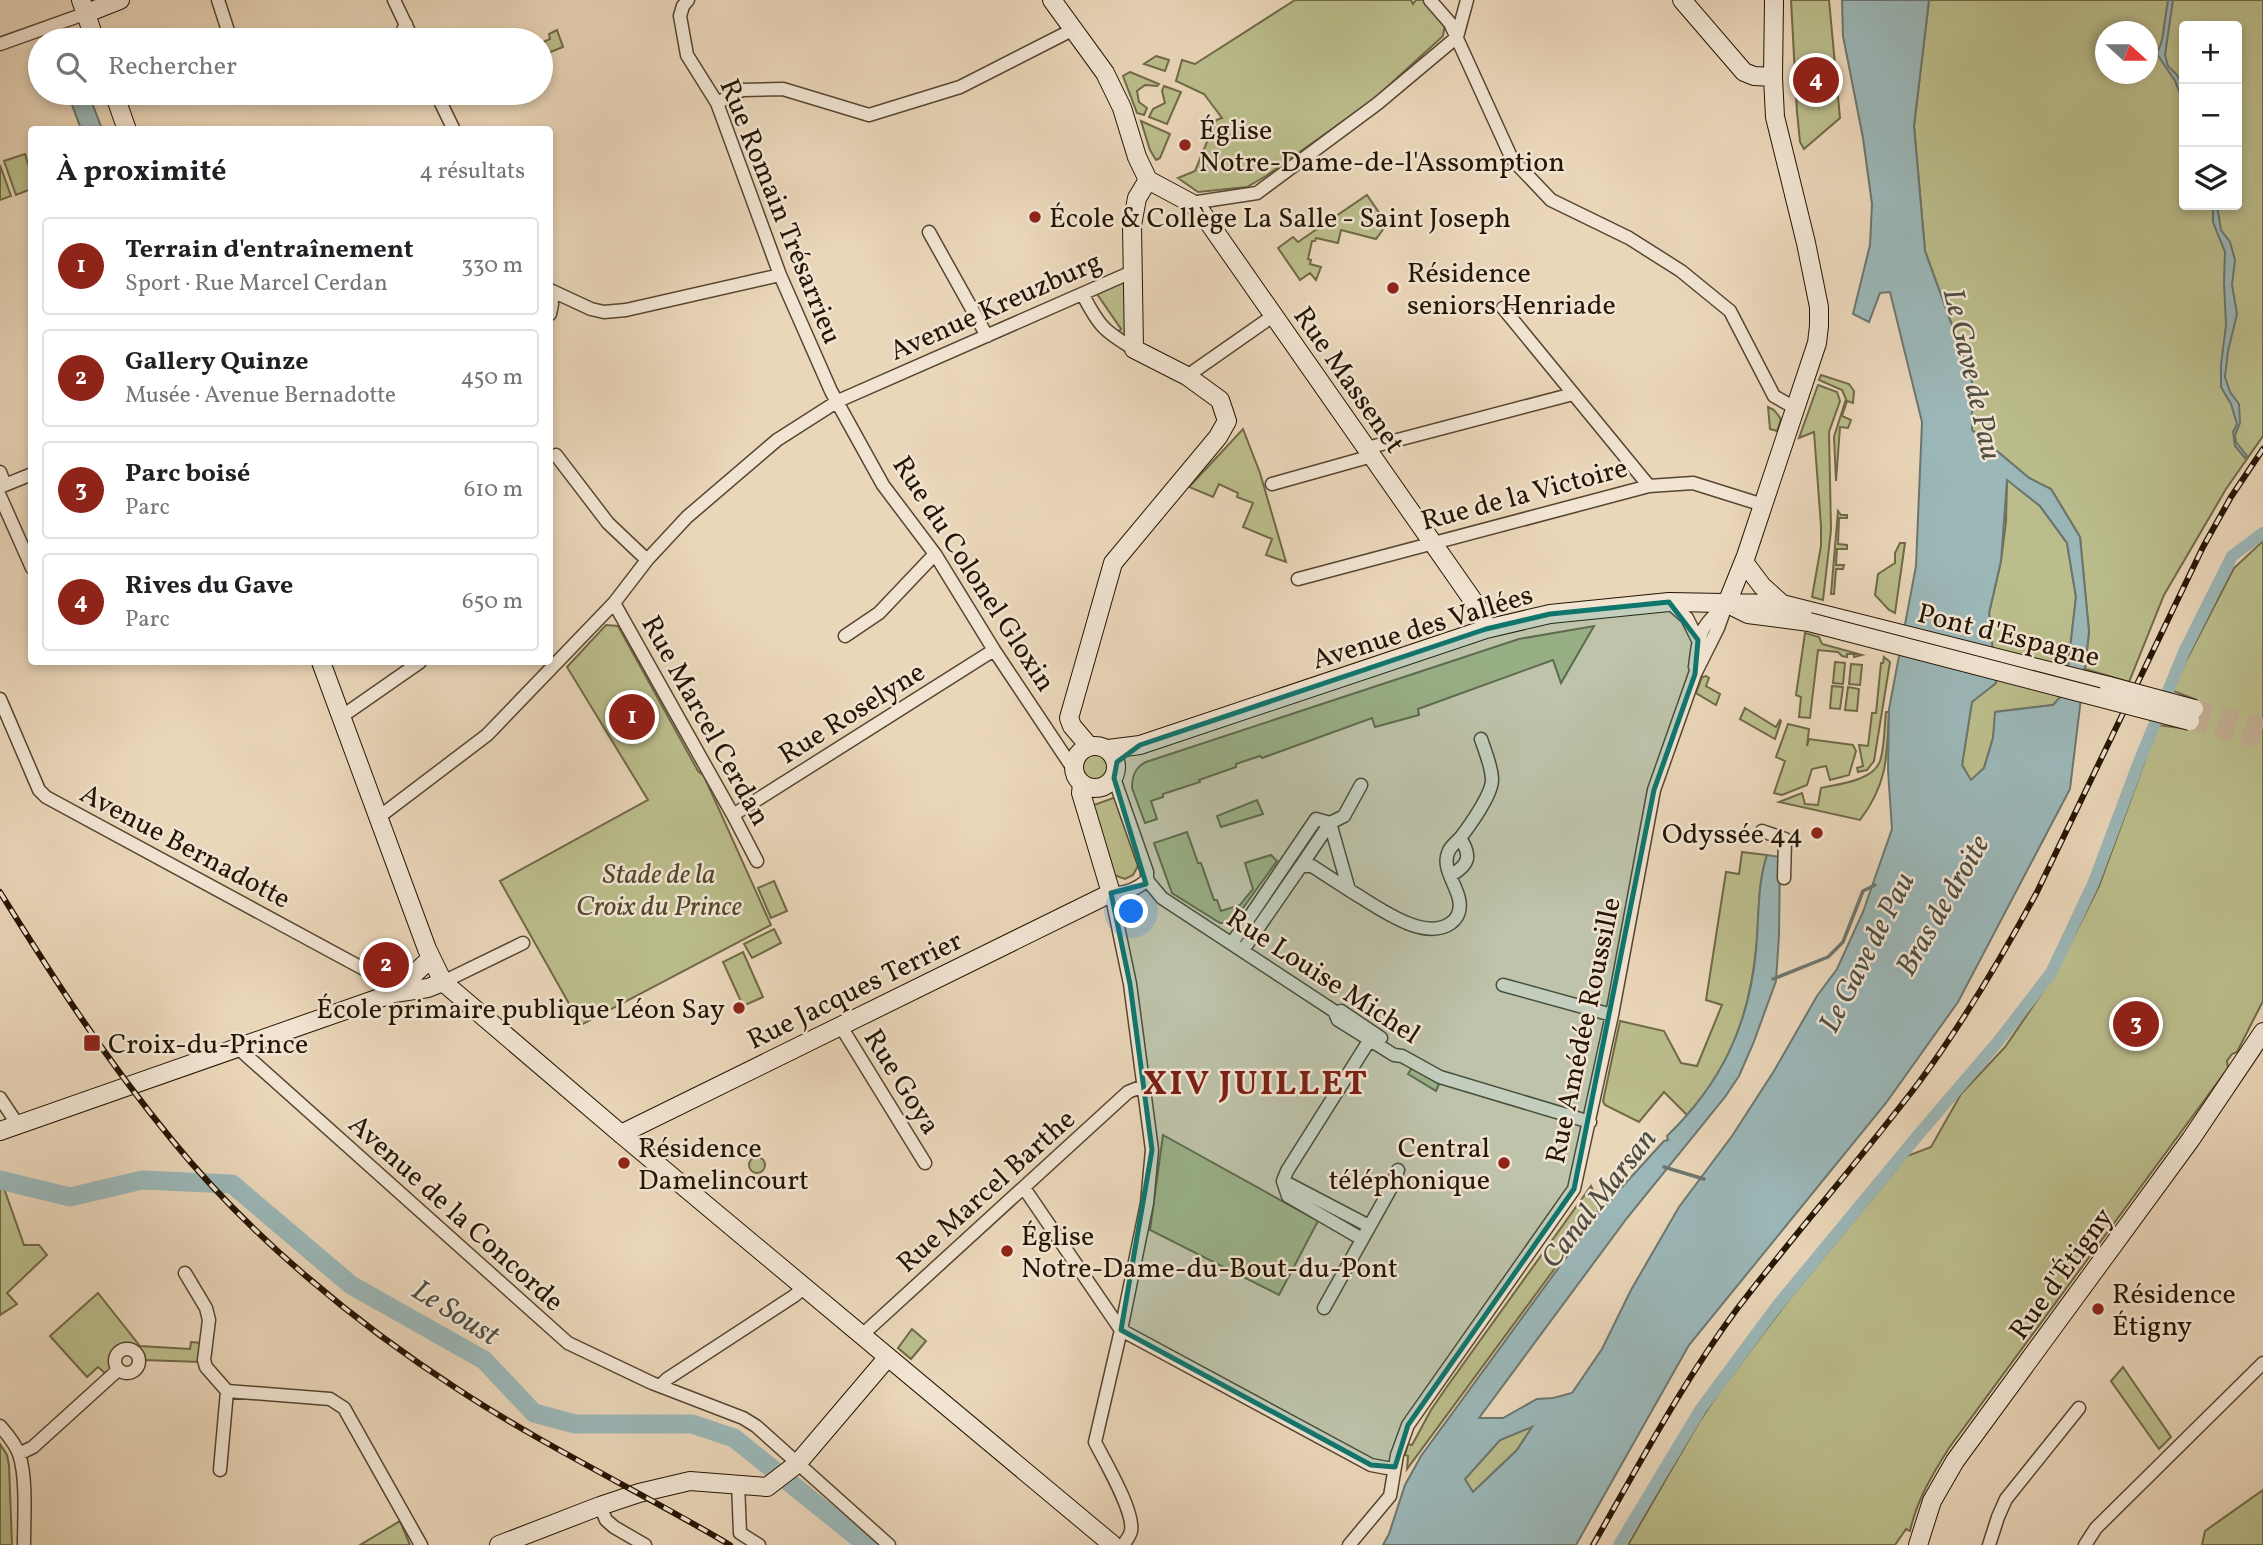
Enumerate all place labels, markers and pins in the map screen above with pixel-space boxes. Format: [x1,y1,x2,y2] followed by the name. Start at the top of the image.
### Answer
[1793,54,1839,106] pin: 4
[1199,112,1565,183] place label: Église Notre-Dame-de-l'Assomption
[1177,137,1193,153] marker: Église Notre-Dame-de-l'Assomption
[1049,200,1511,239] place label: École & Collège La Salle - Saint Joseph
[1027,209,1043,225] marker: École & Collège La Salle - Saint Joseph
[1407,255,1616,326] place label: Résidence seniors Henriade
[1385,280,1401,296] marker: Résidence seniors Henriade
[609,691,655,743] pin: 1
[1662,816,1803,855] place label: Odyssée 44
[1809,825,1825,841] marker: Odyssée 44
[363,939,409,991] pin: 2
[316,991,725,1030] place label: École primaire publique Léon Say
[2113,998,2159,1050] pin: 3
[731,1000,747,1016] marker: École primaire publique Léon Say
[108,1026,308,1065] place label: Croix-du-Prince
[82,1033,102,1053] marker: Croix-du-Prince
[638,1130,809,1201] place label: Résidence Damelincourt
[1329,1130,1490,1201] place label: Central téléphonique
[616,1155,632,1171] marker: Résidence Damelincourt
[1496,1155,1512,1171] marker: Central téléphonique
[1021,1218,1398,1289] place label: Église Notre-Dame-du-Bout-du-Pont
[999,1243,1015,1259] marker: Église Notre-Dame-du-Bout-du-Pont
[2112,1276,2236,1347] place label: Résidence Étigny
[2090,1301,2106,1317] marker: Résidence Étigny

